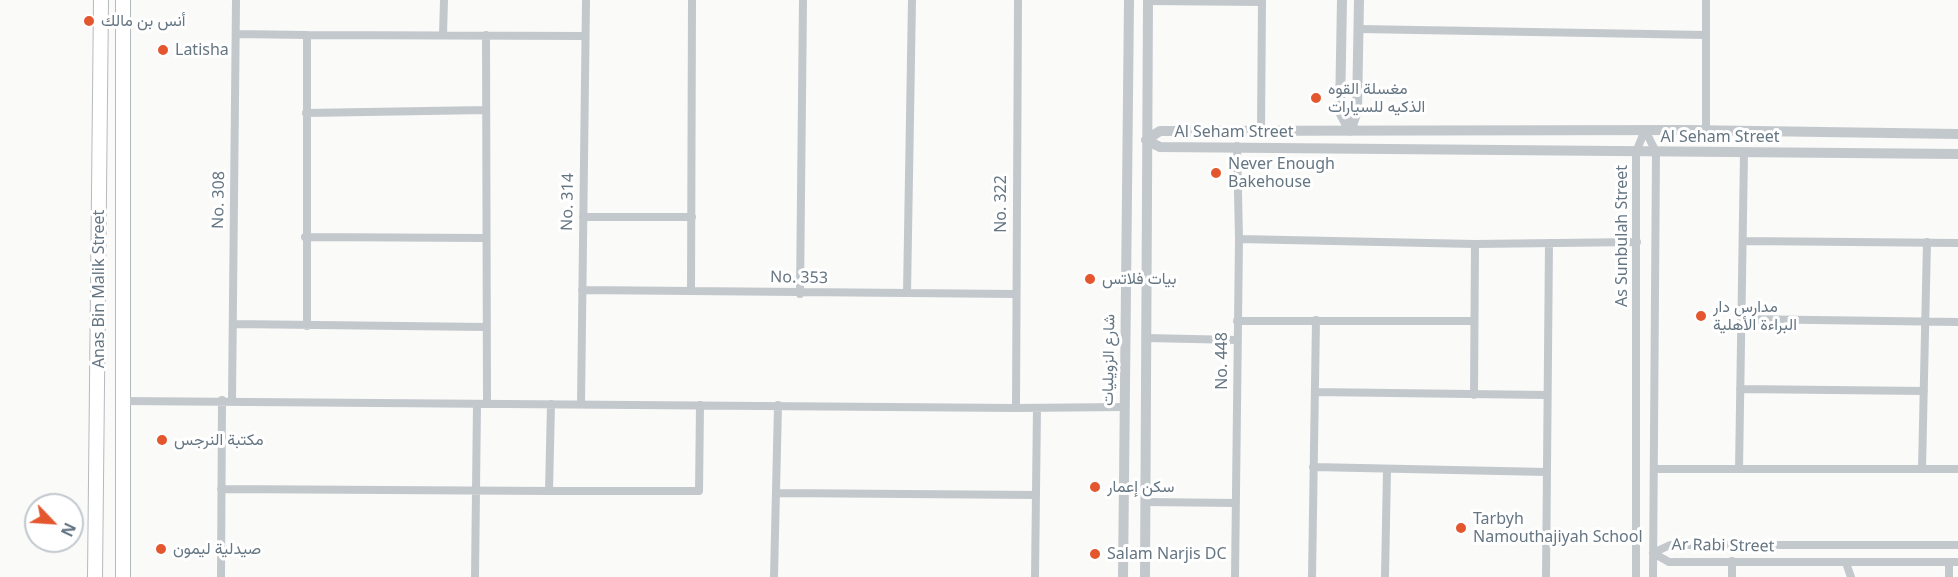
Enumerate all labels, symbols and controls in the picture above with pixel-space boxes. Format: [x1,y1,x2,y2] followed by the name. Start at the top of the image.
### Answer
[101,11,186,31] place label: أنس بن مالك
[82,14,96,28] marker: أنس بن مالك
[175,40,229,60] place label: Latisha
[156,43,170,57] marker: Latisha
[1328,79,1425,117] place label: مغسلة القوه الذكيه للسيارات
[1309,91,1323,105] marker: مغسلة القوه الذكيه للسيارات
[1175,122,1293,142] street label: Al Seham Street
[1661,127,1779,147] street label: Al Seham Street
[1228,154,1335,192] place label: Never Enough Bakehouse
[1612,165,1632,307] street label: As Sunbulah Street
[1209,166,1223,180] marker: Never Enough Bakehouse
[209,171,229,229] street label: No. 308
[558,173,578,231] street label: No. 314
[991,175,1011,233] street label: No. 322
[89,210,109,368] street label: Anas Bin Malik Street
[770,268,828,288] street label: No. 353
[1102,269,1177,289] place label: بيات فلاتس
[1083,272,1097,286] marker: بيات فلاتس
[1713,297,1797,335] place label: مدارس دار البراءة الأهلية
[1694,309,1708,323] marker: مدارس دار البراءة الأهلية
[1099,314,1119,406] street label: شارع الزويليات
[1212,332,1232,390] street label: No. 448
[174,430,264,450] place label: مكتبة النرجس
[155,433,169,447] marker: مكتبة النرجس
[1107,477,1174,497] place label: سكن إعمار
[1088,480,1102,494] marker: سكن إعمار
[24,493,84,553] north arrow
[1473,509,1643,547] place label: Tarbyh Namouthajiyah School
[56,519,81,540] text: N
[1454,521,1468,535] marker: Tarbyh Namouthajiyah School
[1671,536,1775,556] street label: Ar Rabi Street
[173,539,261,559] place label: صيدلية ليمون
[154,542,168,556] marker: صيدلية ليمون
[1107,544,1227,564] place label: Salam Narjis DC
[1088,547,1102,561] marker: Salam Narjis DC

